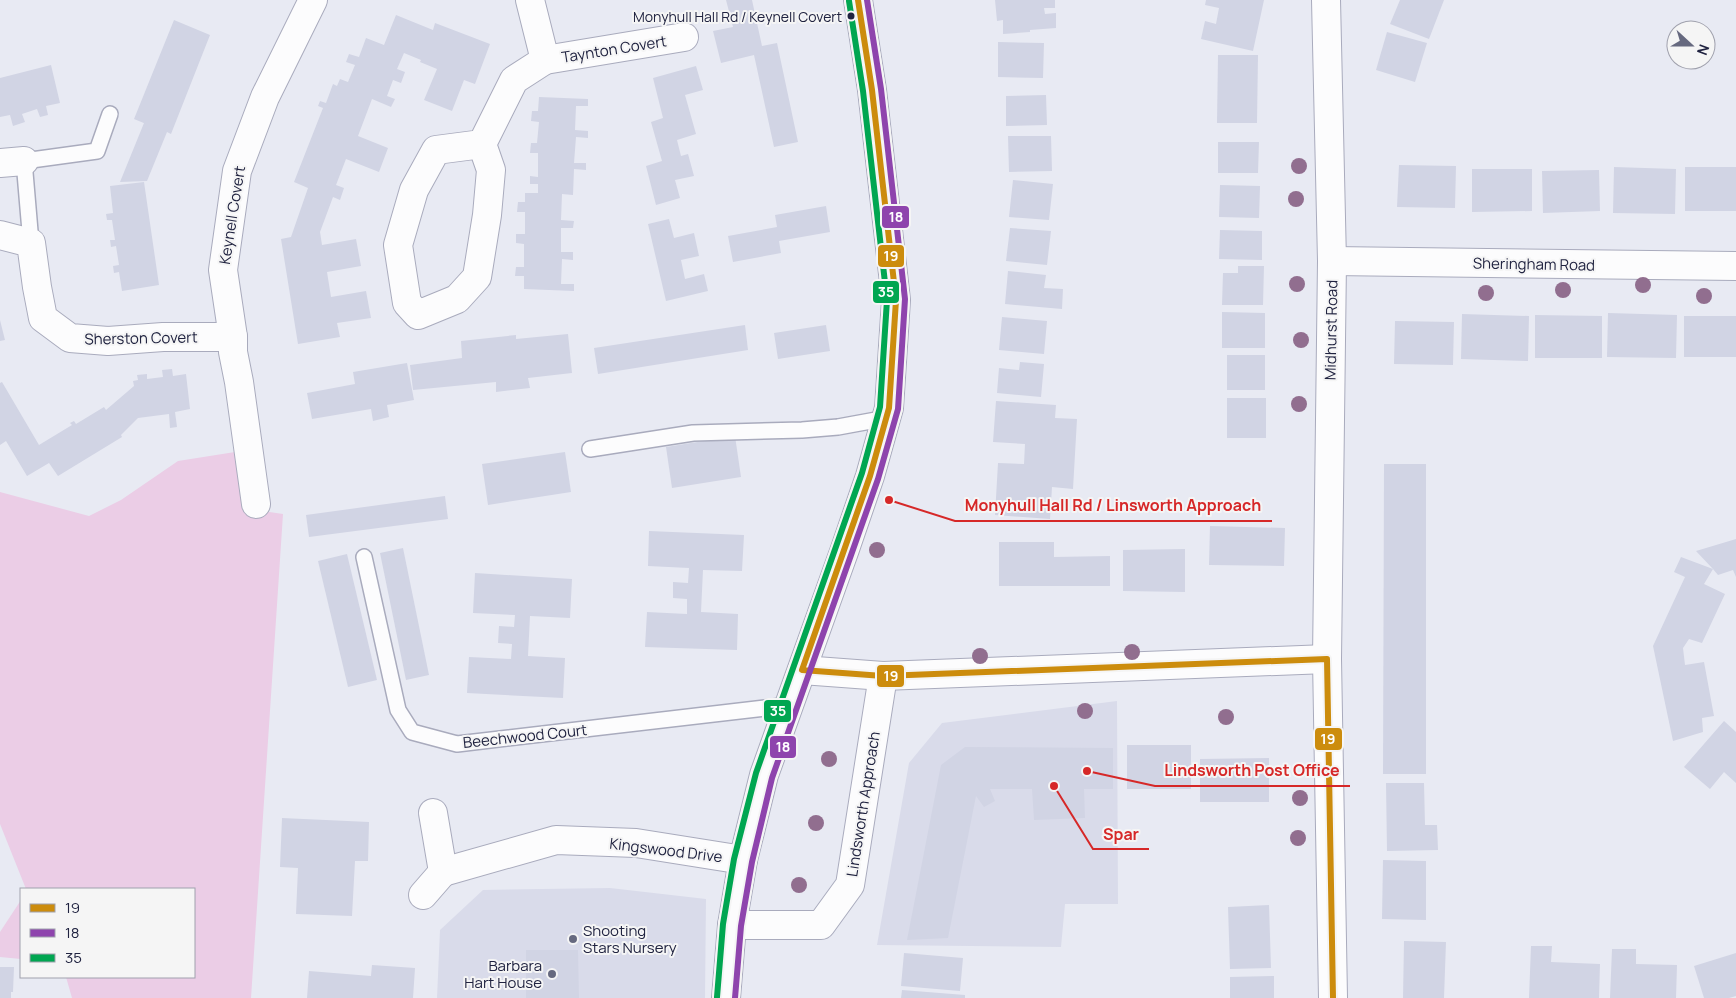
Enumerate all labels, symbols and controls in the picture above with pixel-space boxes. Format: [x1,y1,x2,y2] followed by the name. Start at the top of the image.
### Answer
[633,7,842,26] place label: Monyhull Hall Rd / Keynell Covert
[846,11,856,21] marker: Monyhull Hall Rd / Keynell Covert
[1666,20,1716,70] north arrow
[560,30,668,68] street label: Taynton Covert
[1693,42,1714,58] text: N
[214,164,250,266] street label: Keynell Covert
[881,205,910,229] line badge: 18
[889,207,903,226] text: 18
[877,244,905,268] line badge: 19
[884,246,898,265] text: 19
[1473,252,1595,276] street label: Sheringham Road
[872,280,900,304] line badge: 35
[1320,280,1342,380] street label: Midhurst Road
[878,282,894,301] text: 35
[84,327,198,349] street label: Sherston Covert
[955,490,1272,521] callout: Monyhull Hall Rd / Linsworth Approach
[965,494,1261,516] text: Monyhull Hall Rd / Linsworth Approach
[876,664,905,688] line badge: 19
[884,666,898,685] text: 19
[763,699,792,723] line badge: 35
[770,701,786,720] text: 35
[462,719,588,753] street label: Beechwood Court
[1314,727,1343,751] line badge: 19
[1321,729,1335,748] text: 19
[841,730,885,878] street label: Lindsworth Approach
[769,735,797,759] line badge: 18
[776,737,790,756] text: 18
[1155,755,1350,786] callout: Lindsworth Post Office
[1164,759,1340,781] text: Lindsworth Post Office
[1093,818,1149,849] callout: Spar
[1103,823,1139,845] text: Spar
[608,833,724,867] street label: Kingswood Drive
[20,888,195,978] legend
[65,897,80,918] text: 19
[583,920,677,958] place label: Shooting Stars Nursery
[65,922,80,943] text: 18
[567,933,579,945] marker: Shooting Stars Nursery
[65,947,82,968] text: 35
[464,955,542,993] place label: Barbara Hart House
[546,968,558,980] marker: Barbara Hart House

